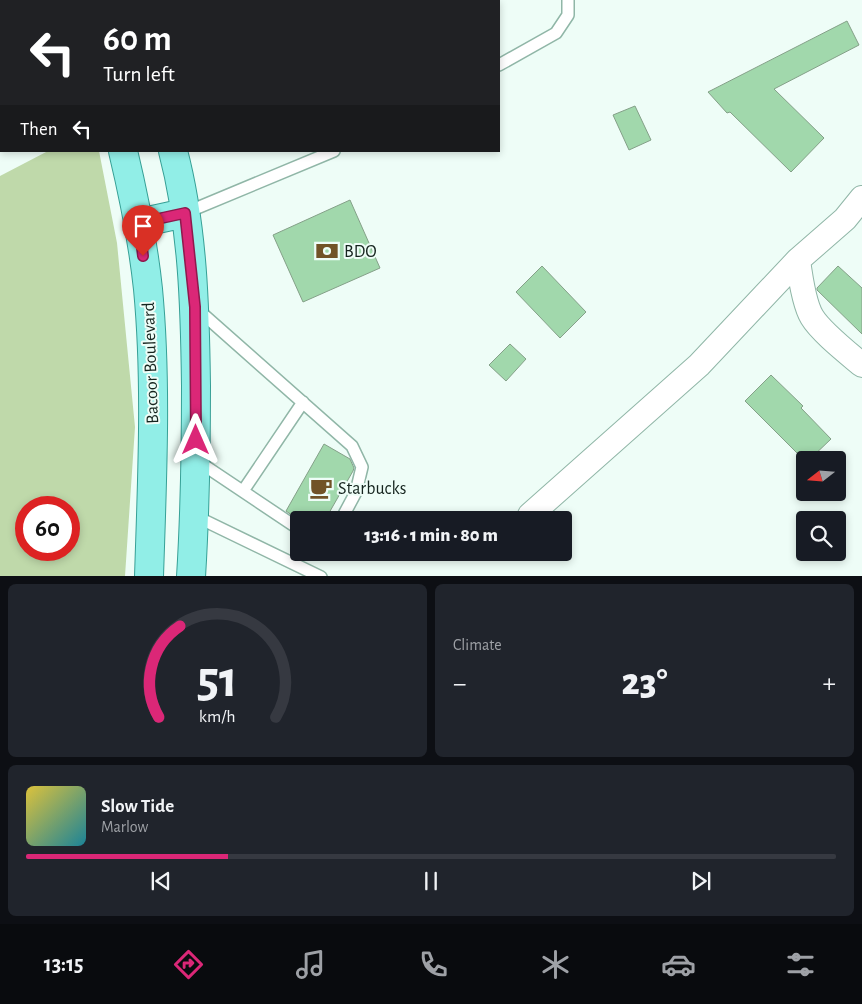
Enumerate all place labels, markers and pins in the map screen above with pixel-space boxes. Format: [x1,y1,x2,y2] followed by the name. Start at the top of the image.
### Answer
[122,205,164,256] pin
[314,238,340,264] bank icon: BDO
[344,243,377,261] place label: BDO
[308,475,334,501] cafe icon: Starbucks
[338,480,406,498] place label: Starbucks

